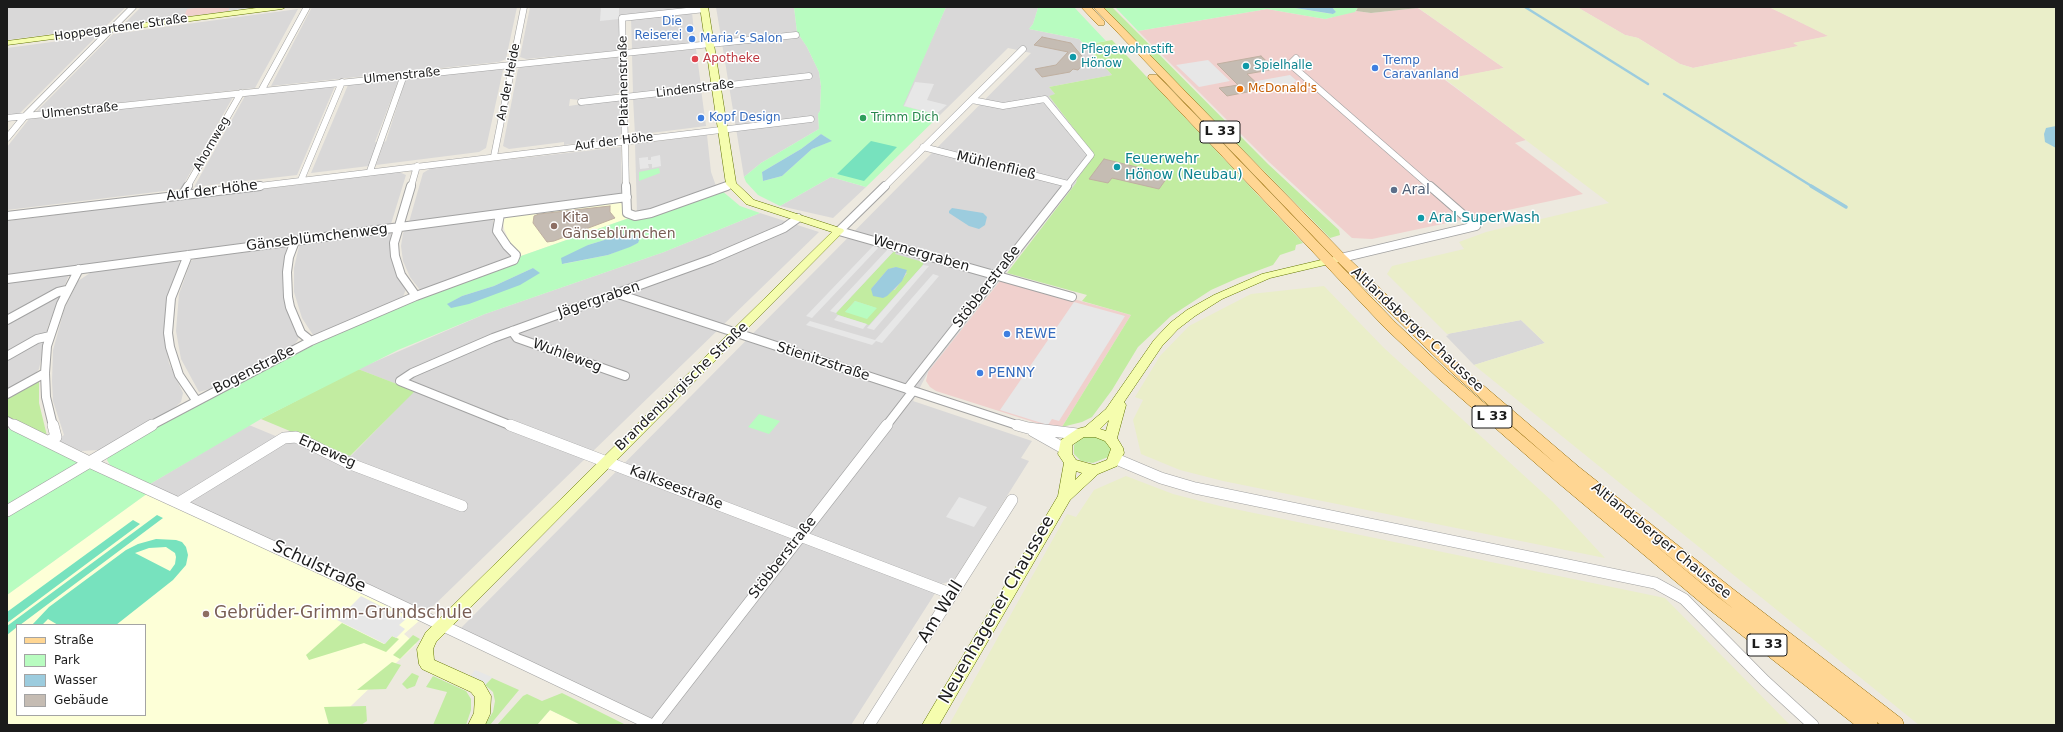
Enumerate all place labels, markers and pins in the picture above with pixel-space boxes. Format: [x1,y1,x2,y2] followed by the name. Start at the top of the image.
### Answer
[634,15,682,43] place label: Die Reiserei
[685,24,695,34] marker: Die Reiserei
[700,32,783,46] place label: Maria´s Salon
[687,34,697,44] marker: Maria´s Salon
[1081,43,1174,71] place label: Pflegewohnstift Hönow
[703,52,760,66] place label: Apotheke
[1068,52,1078,62] marker: Pflegewohnstift Hönow
[690,54,700,64] marker: Apotheke
[1383,54,1459,82] place label: Tremp Caravanland
[1254,59,1312,73] place label: Spielhalle
[1241,61,1251,71] marker: Spielhalle
[1370,63,1380,73] marker: Tremp Caravanland
[1248,82,1317,96] place label: McDonald's
[1235,84,1245,94] marker: McDonald's
[709,111,781,125] place label: Kopf Design
[871,111,939,125] place label: Trimm Dich
[696,113,706,123] marker: Kopf Design
[858,113,868,123] marker: Trimm Dich
[1125,151,1243,184] place label: Feuerwehr Hönow (Neubau)
[1112,162,1122,172] marker: Feuerwehr Hönow (Neubau)
[1402,182,1430,198] place label: Aral
[1389,185,1399,195] marker: Aral
[562,210,676,242] place label: Kita Gänseblümchen
[1429,210,1540,226] place label: Aral SuperWash
[1416,213,1426,223] marker: Aral SuperWash
[549,221,559,231] marker: Kita Gänseblümchen
[1015,326,1056,342] place label: REWE
[1002,329,1012,339] marker: REWE
[988,365,1035,381] place label: PENNY
[975,368,985,378] marker: PENNY
[214,604,472,624] place label: Gebrüder-Grimm-Grundschule
[201,609,211,619] marker: Gebrüder-Grimm-Grundschule

